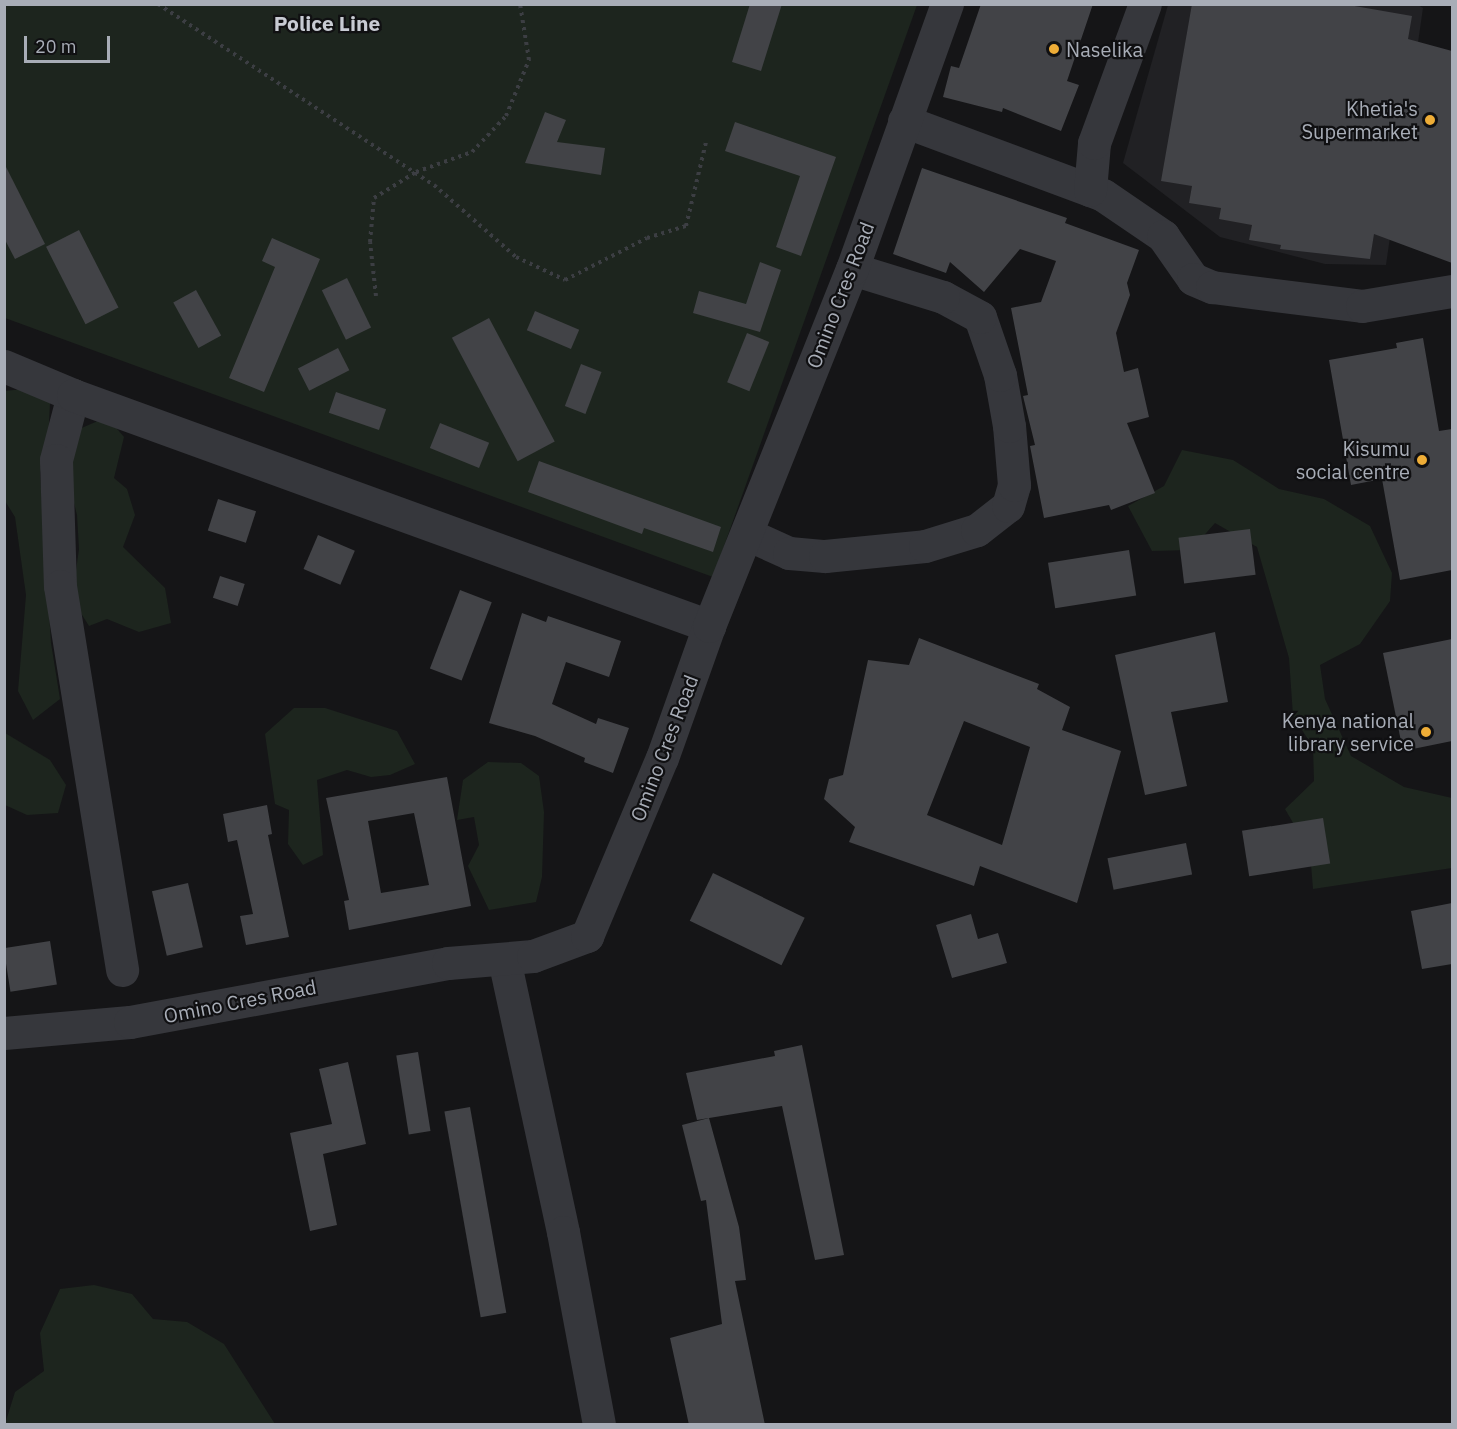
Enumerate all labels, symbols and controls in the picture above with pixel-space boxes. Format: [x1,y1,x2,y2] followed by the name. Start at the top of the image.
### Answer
[274,10,380,36] district label: Police Line
[27,24,112,62] scale bar
[35,35,77,58] text: 20 m
[1066,37,1143,61] place label: Naselika
[1047,42,1061,56] marker: Naselika
[1301,96,1418,143] place label: Khetia's Supermarket
[1423,113,1437,127] marker: Khetia's Supermarket
[801,218,879,372] street label: Omino Cres Road
[1296,436,1410,483] place label: Kisumu social centre
[1415,453,1429,467] marker: Kisumu social centre
[625,671,703,825] street label: Omino Cres Road
[1282,708,1414,755] place label: Kenya national library service
[1419,725,1433,739] marker: Kenya national library service
[162,974,318,1028] street label: Omino Cres Road

